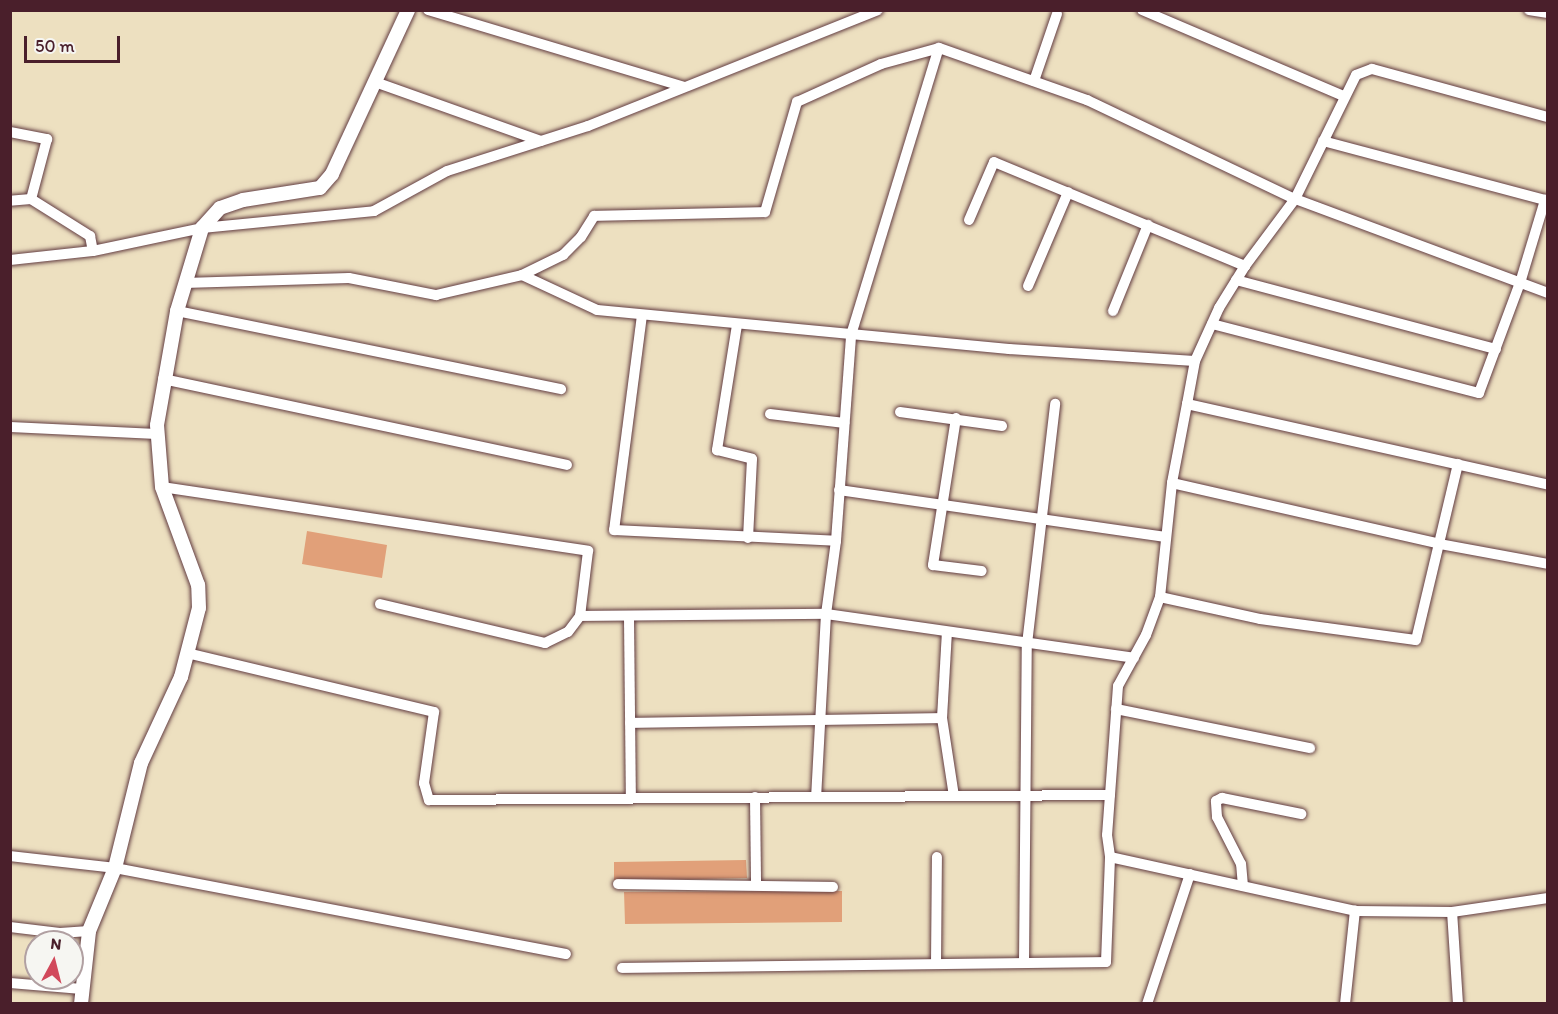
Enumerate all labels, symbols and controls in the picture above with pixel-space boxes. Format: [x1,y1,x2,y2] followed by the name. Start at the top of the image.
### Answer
[27,24,123,62] scale bar
[35,35,75,57] text: 50 m
[24,930,84,990] north arrow
[49,934,63,954] text: N

